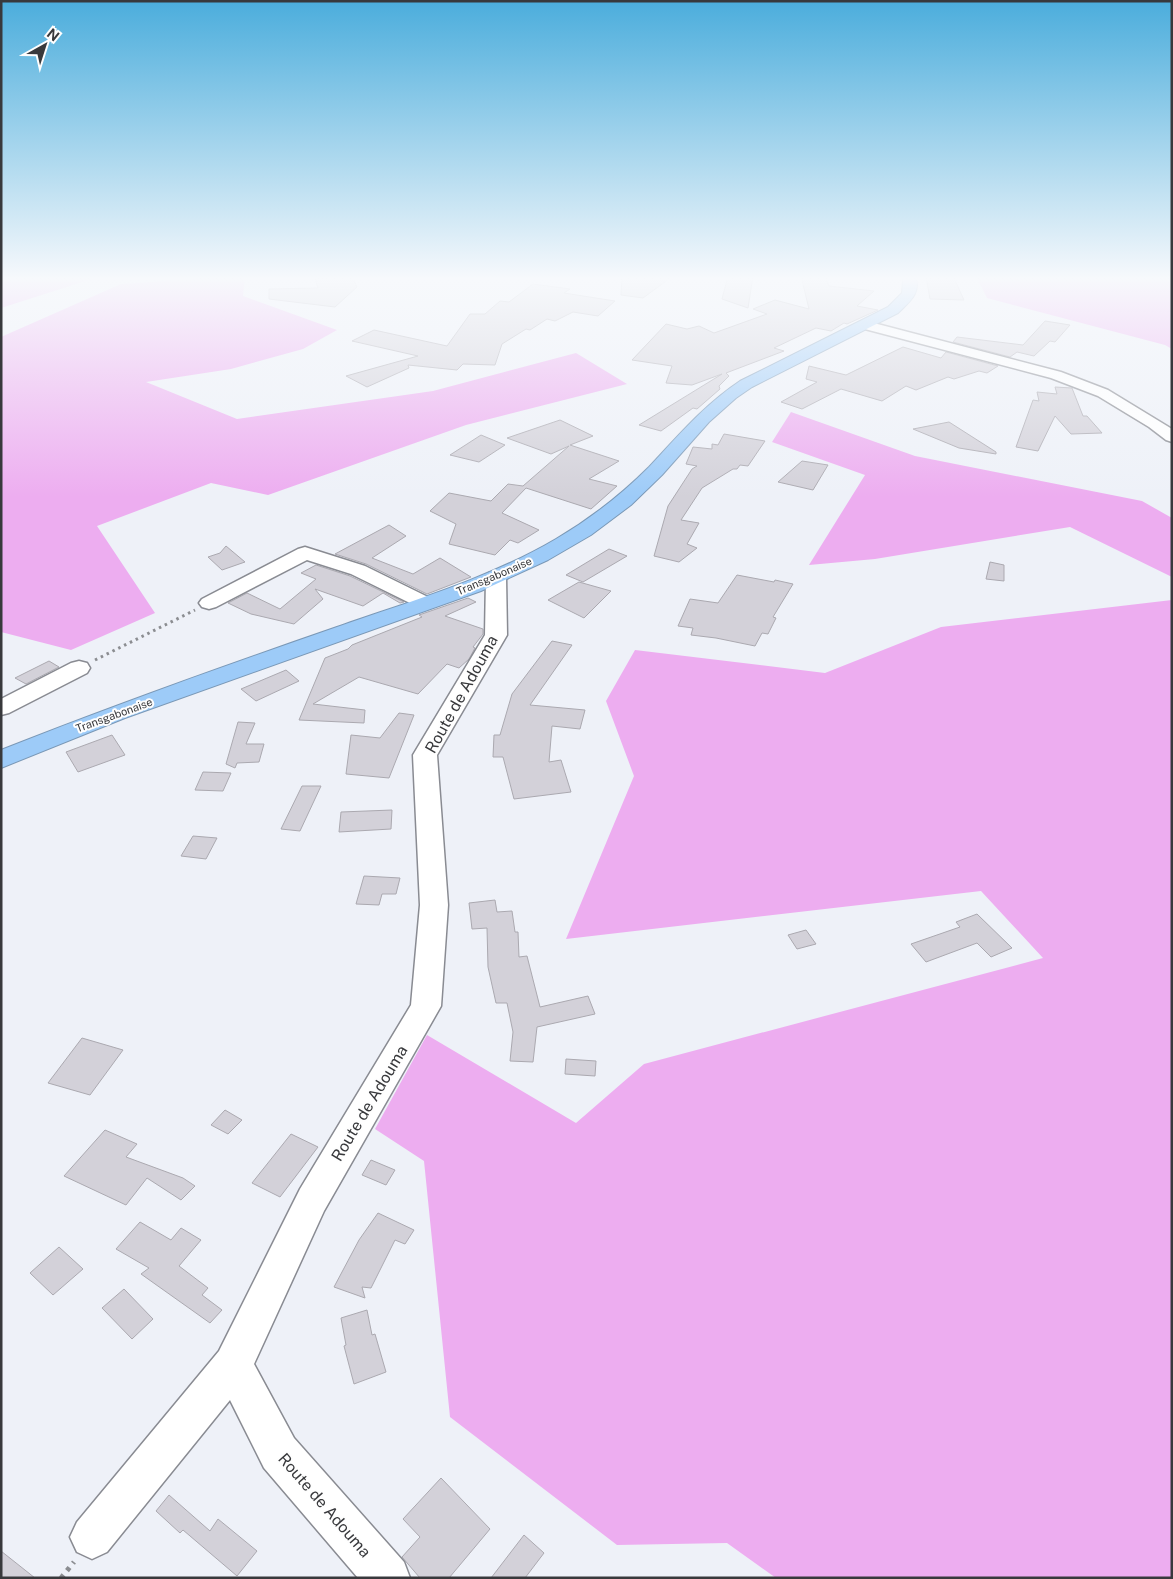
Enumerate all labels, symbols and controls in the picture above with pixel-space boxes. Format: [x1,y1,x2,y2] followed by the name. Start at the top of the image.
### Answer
[20,20,70,70] north arrow
[44,25,62,45] text: N
[455,555,533,597] street label: Transgabonaise
[421,632,502,756] street label: Route de Adouma
[74,696,154,734] street label: Transgabonaise
[327,1042,411,1165] street label: Route de Adouma
[274,1449,375,1561] street label: Route de Adouma

